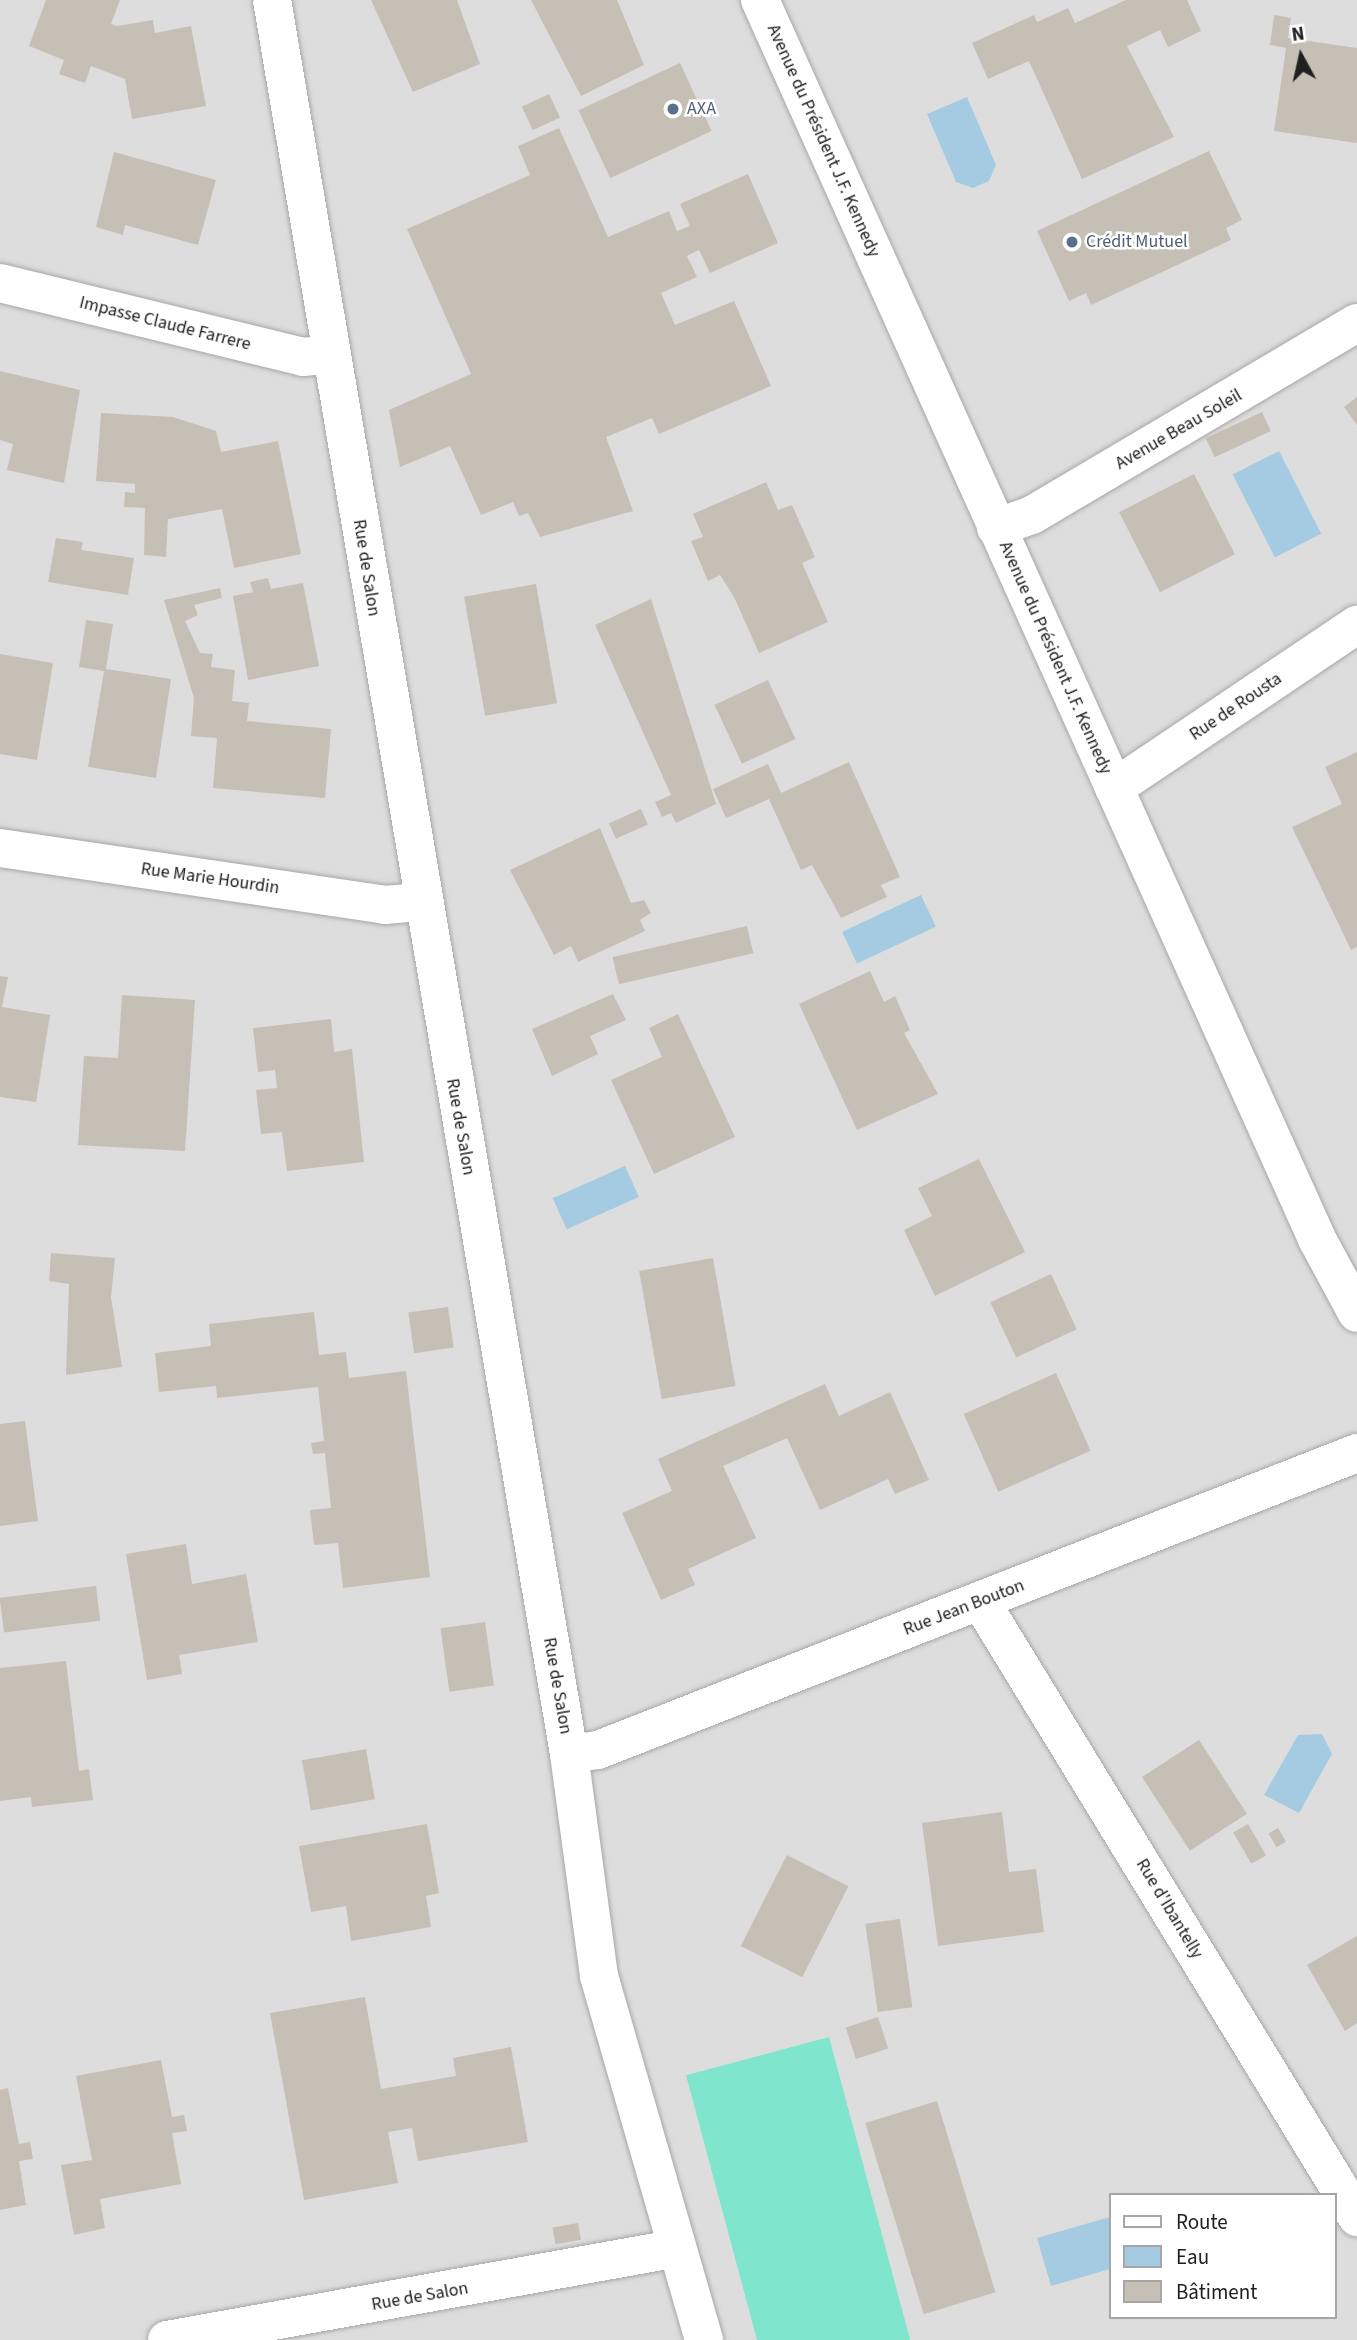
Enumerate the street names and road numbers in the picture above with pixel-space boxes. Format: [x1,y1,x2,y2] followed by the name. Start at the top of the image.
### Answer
[762,21,884,261] street label: Avenue du Président J.F. Kennedy
[77,292,253,356] street label: Impasse Claude Farrere
[1112,385,1246,475] street label: Avenue Beau Soleil
[348,518,384,618] street label: Rue de Salon
[994,538,1116,778] street label: Avenue du Président J.F. Kennedy
[1186,668,1286,746] street label: Rue de Rousta
[139,859,281,899] street label: Rue Marie Hourdin
[441,1077,479,1177] street label: Rue de Salon
[900,1575,1028,1641] street label: Rue Jean Bouton
[538,1636,576,1736] street label: Rue de Salon
[1131,1855,1207,1963] street label: Rue d'Ibantelly
[370,2278,470,2316] street label: Rue de Salon

